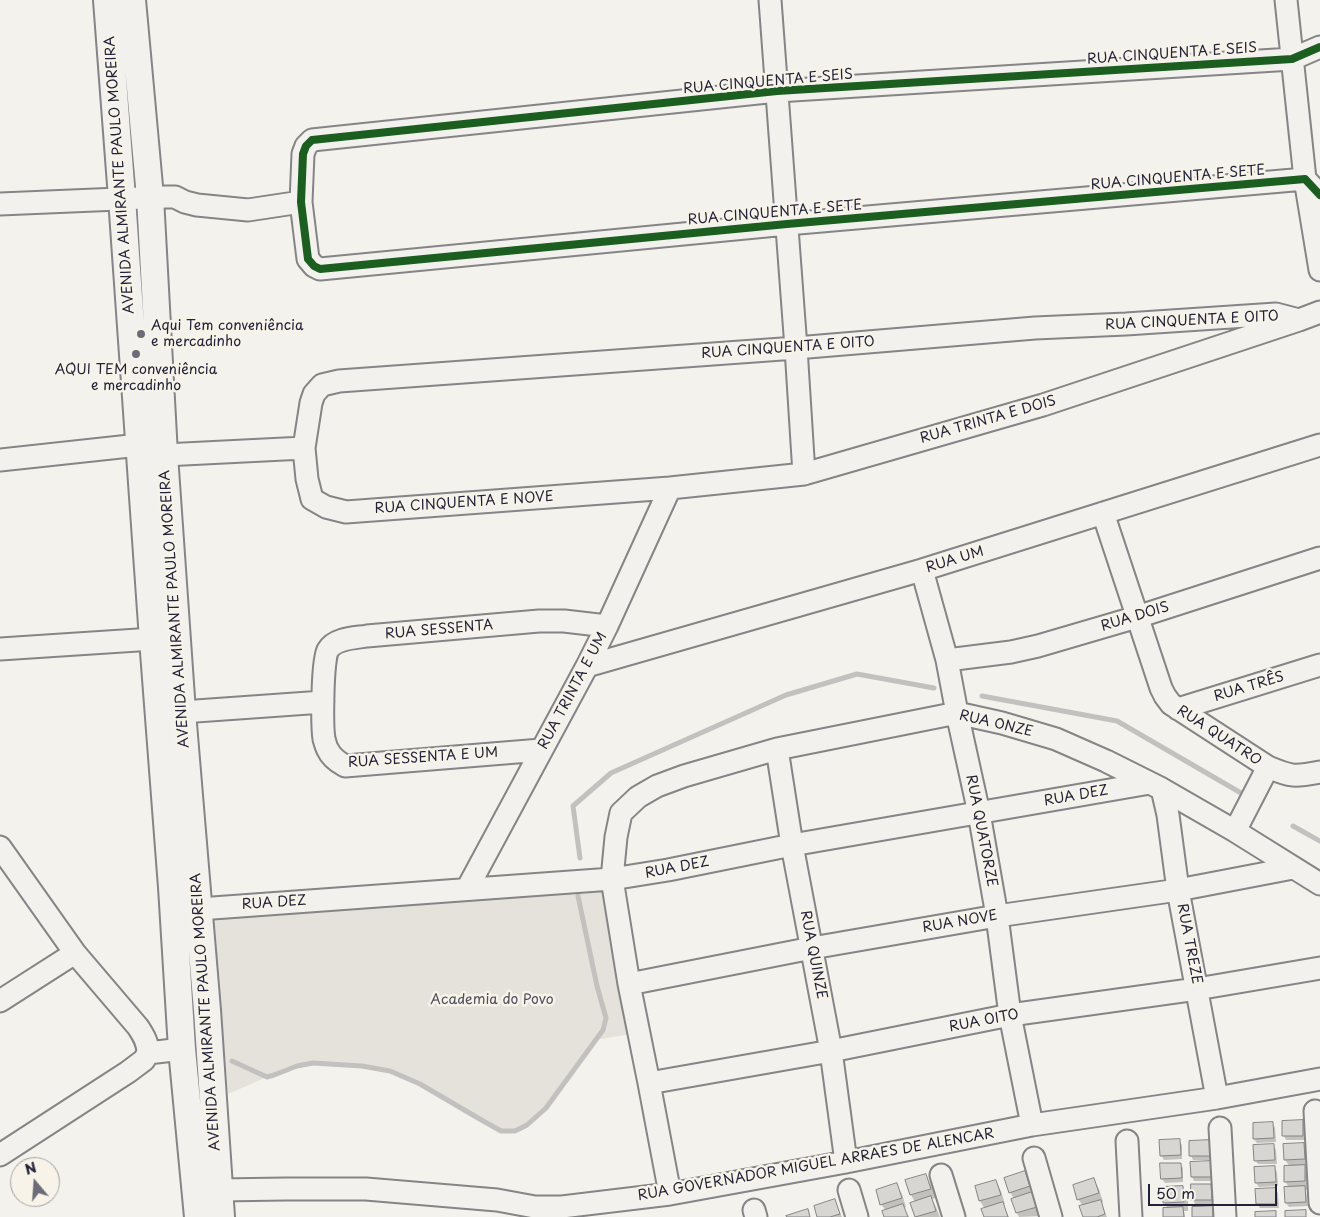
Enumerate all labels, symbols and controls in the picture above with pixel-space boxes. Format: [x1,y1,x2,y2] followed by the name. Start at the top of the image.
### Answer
[102,35,138,315] street label: AVENIDA ALMIRANTE PAULO MOREIRA
[1086,40,1258,68] street label: RUA CINQUENTA E SEIS
[682,66,854,98] street label: RUA CINQUENTA E SEIS
[1090,162,1266,194] street label: RUA CINQUENTA E SETE
[687,197,863,229] street label: RUA CINQUENTA E SETE
[1105,308,1279,334] street label: RUA CINQUENTA E OITO
[151,318,304,351] place label: Aqui Tem conveniência e mercadinho
[135,328,147,340] marker: Aqui Tem conveniência e mercadinho
[701,334,875,362] street label: RUA CINQUENTA E OITO
[130,348,142,360] marker: AQUI TEM conveniência e mercadinho
[55,362,217,394] place label: AQUI TEM conveniência e mercadinho
[918,393,1058,447] street label: RUA TRINTA E DOIS
[157,469,193,749] street label: AVENIDA ALMIRANTE PAULO MOREIRA
[374,488,554,518] street label: RUA CINQUENTA E NOVE
[924,543,986,577] street label: RUA UM
[1099,599,1171,635] street label: RUA DOIS
[384,617,494,643] street label: RUA SESSENTA
[535,630,611,752] street label: RUA TRINTA E UM
[1212,668,1286,706] street label: RUA TRÊS
[1174,702,1264,770] street label: RUA QUATRO
[957,707,1035,741] street label: RUA ONZE
[347,744,499,772] street label: RUA SESSENTA E UM
[962,774,1000,888] street label: RUA QUATORZE
[1043,782,1109,810] street label: RUA DEZ
[644,854,710,882] street label: RUA DEZ
[188,872,224,1152] street label: AVENIDA ALMIRANTE PAULO MOREIRA
[241,892,307,914] street label: RUA DEZ
[1173,902,1205,986] street label: RUA TREZE
[921,907,999,937] street label: RUA NOVE
[796,909,830,1001] street label: RUA QUINZE
[430,992,554,1008] park label: Academia do Povo
[948,1006,1020,1036] street label: RUA OITO
[636,1125,996,1205] street label: RUA GOVERNADOR MIGUEL ARRAES DE ALENCAR
[10,1157,60,1207] north arrow
[22,1157,39,1180] text: N
[1150,1174,1279,1206] scale bar
[1156,1181,1195,1204] text: 50 m

